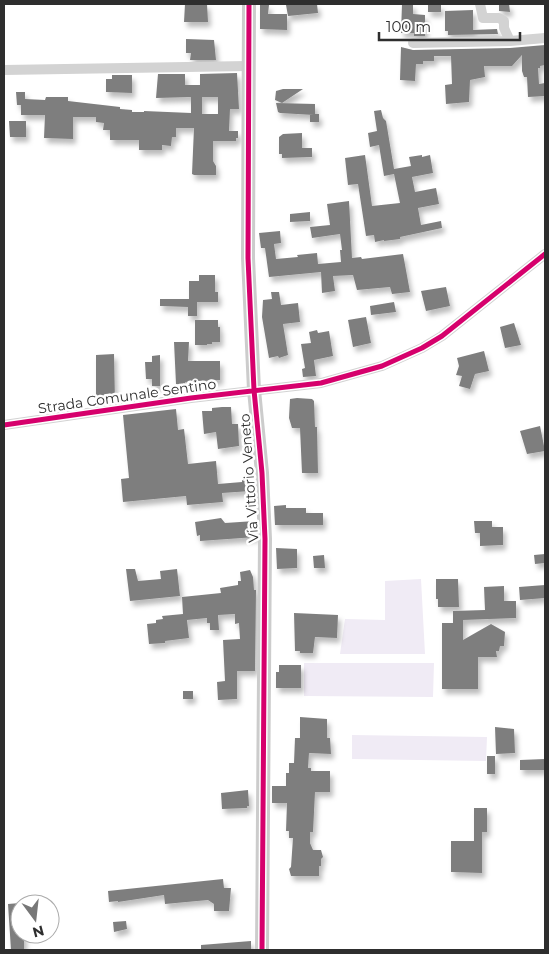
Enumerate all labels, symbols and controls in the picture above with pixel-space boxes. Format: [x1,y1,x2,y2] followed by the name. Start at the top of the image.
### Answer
[379,10,520,42] scale bar
[386,17,431,36] text: 100 m
[37,375,217,417] street label: Strada Comunale Sentino
[235,413,262,543] street label: Via Vittorio Veneto
[10,894,60,944] north arrow
[31,921,46,942] text: N

